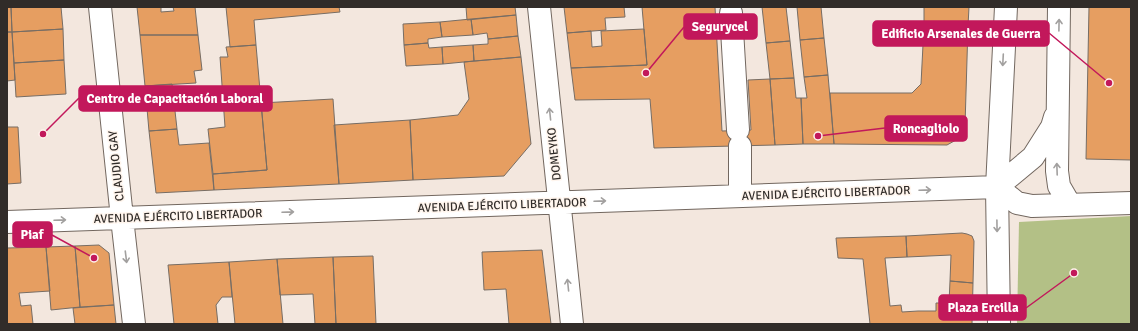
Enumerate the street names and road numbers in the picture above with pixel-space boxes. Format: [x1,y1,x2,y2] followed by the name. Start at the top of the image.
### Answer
[544,127,565,181] street label: DOMEYKO
[105,130,128,202] street label: CLAUDIO GAY
[741,183,911,204] street label: AVENIDA EJÉRCITO LIBERTADOR
[417,195,587,216] street label: AVENIDA EJÉRCITO LIBERTADOR
[93,206,263,227] street label: AVENIDA EJÉRCITO LIBERTADOR

